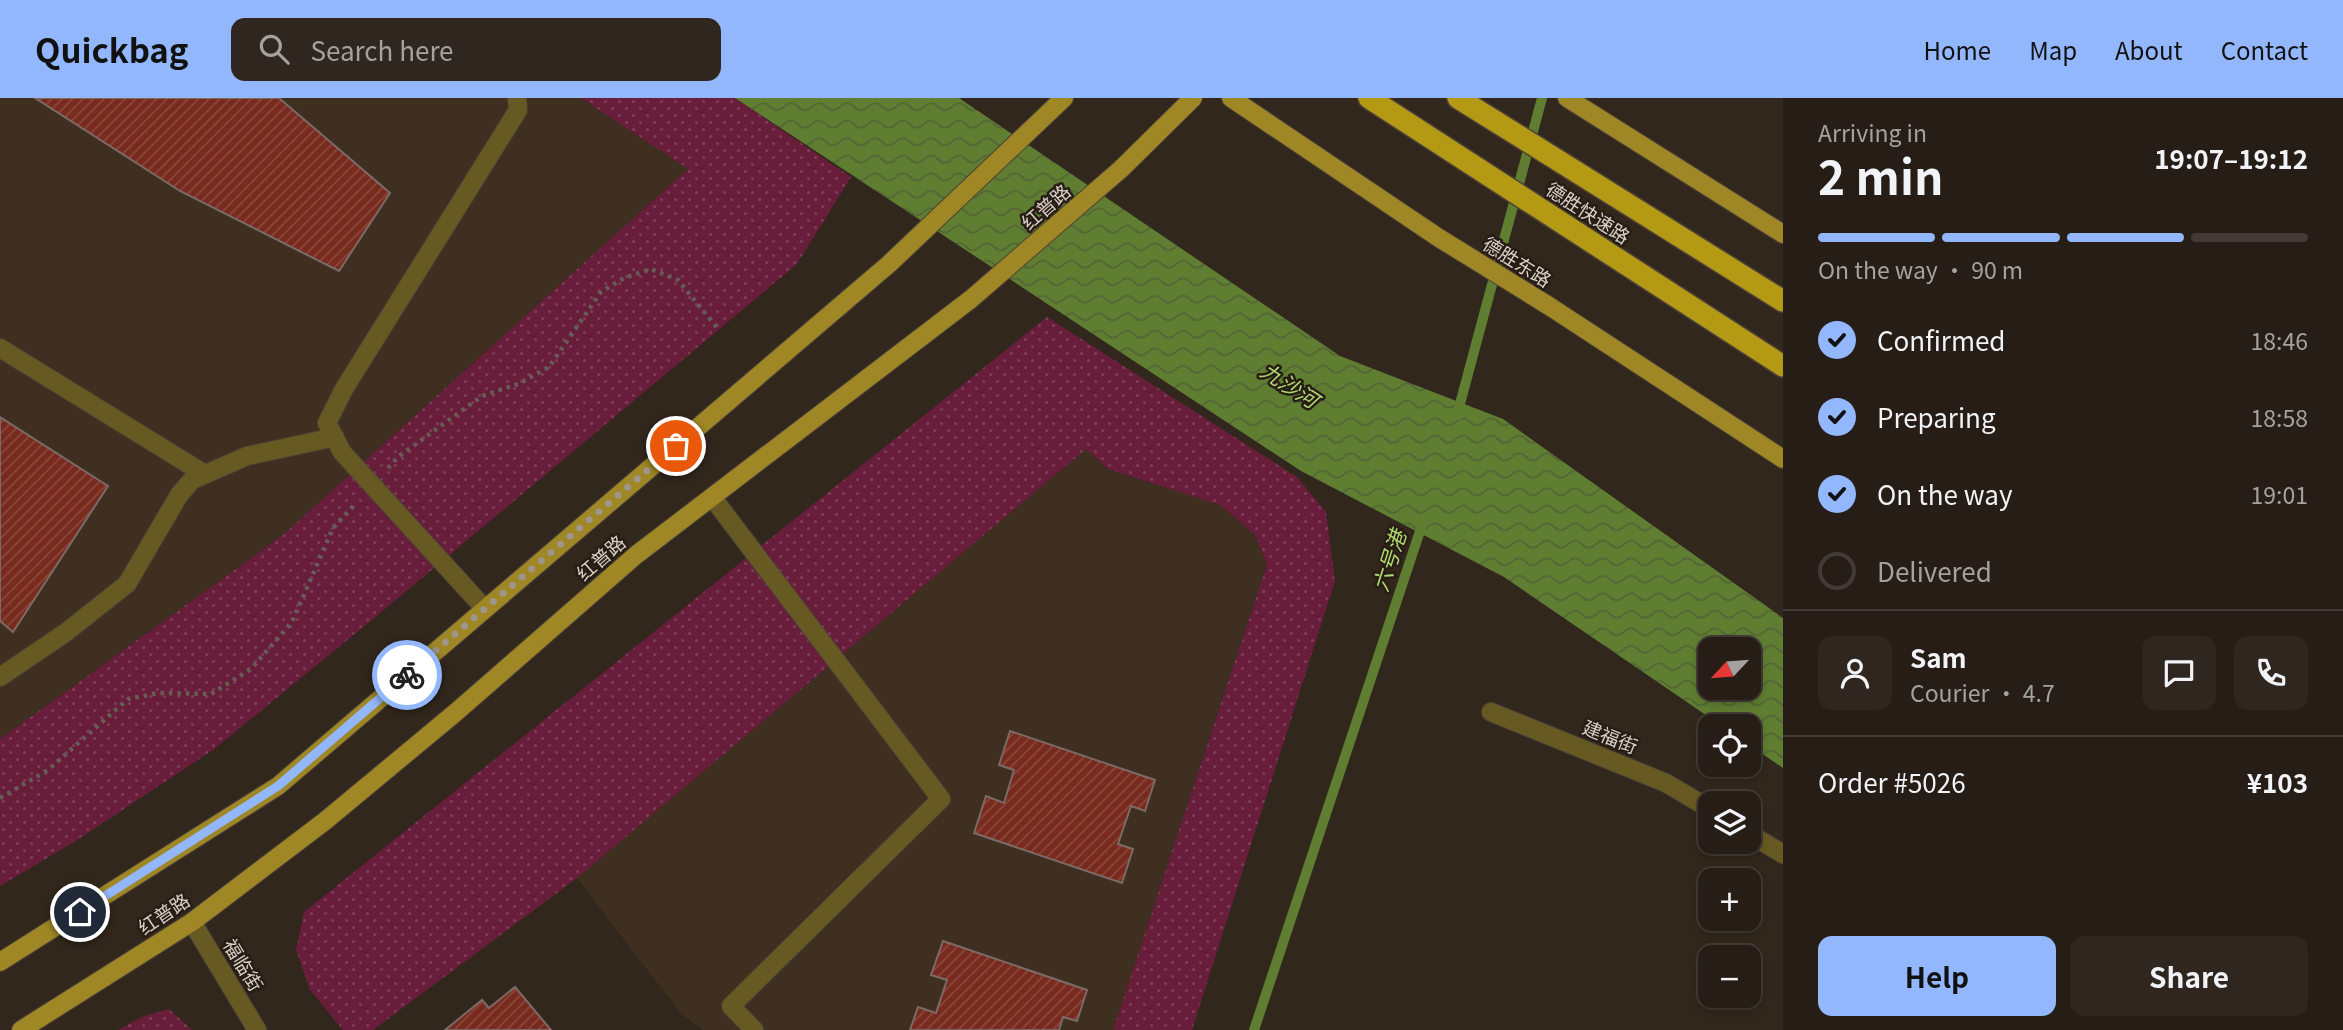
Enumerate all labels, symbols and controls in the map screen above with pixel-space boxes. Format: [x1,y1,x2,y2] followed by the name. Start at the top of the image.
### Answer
[231,18,721,81] search box
[35,25,189,73] text: Quickbag
[255,30,293,68] icon: search
[311,31,454,68] text: Search here
[1924,32,1991,67] text: Home
[2029,32,2077,67] text: Map
[2115,32,2183,67] text: About
[2221,32,2308,67] text: Contact
[1818,115,1927,149] text: Arriving in
[2154,139,2308,176] text: 19:07–19:12
[1818,142,1943,208] text: 2 min
[1542,175,1636,249] street label: 德胜快速路
[1015,177,1075,235] street label: 红普路
[1478,229,1557,292] street label: 德胜东路
[1818,252,2023,286] text: On the way · 90 m
[1818,321,1856,359] icon: check
[1877,321,2006,358] text: Confirmed
[2251,323,2308,357] text: 18:46
[1256,355,1328,416] water label: 九沙河
[1818,398,1856,436] icon: check
[1877,398,1996,435] text: Preparing
[2251,400,2308,434] text: 18:58
[646,416,706,476] pin
[657,427,695,465] icon: bag
[1818,475,1856,513] icon: check
[1877,475,2012,512] text: On the way
[2251,477,2308,511] text: 19:01
[1364,523,1413,595] water label: 六号港
[570,528,630,586] street label: 红普路
[1877,552,1992,589] text: Delivered
[1818,636,1892,710] button: person
[2142,636,2216,710] button: chat
[2234,636,2308,710] button: phone
[1698,637,1760,700] north arrow
[1698,637,1761,1008] map controls
[1910,638,1967,675] text: Sam
[372,640,442,710] courier
[388,656,426,694] icon: bike
[1910,675,2055,709] text: Courier · 4.7
[1579,712,1642,759] street label: 建福街
[1698,714,1761,777] button: locate
[1818,763,1966,800] text: Order #5026
[2247,763,2308,800] text: ¥103
[1698,791,1761,854] button: layers
[1698,868,1761,931] button: +
[50,882,110,942] pin
[132,886,194,940] street label: 红普路
[61,893,99,931] icon: home
[218,933,271,996] street label: 福临街
[1818,936,2056,1016] button: Help
[2070,936,2308,1016] button: Share
[1698,945,1761,1008] button: −

